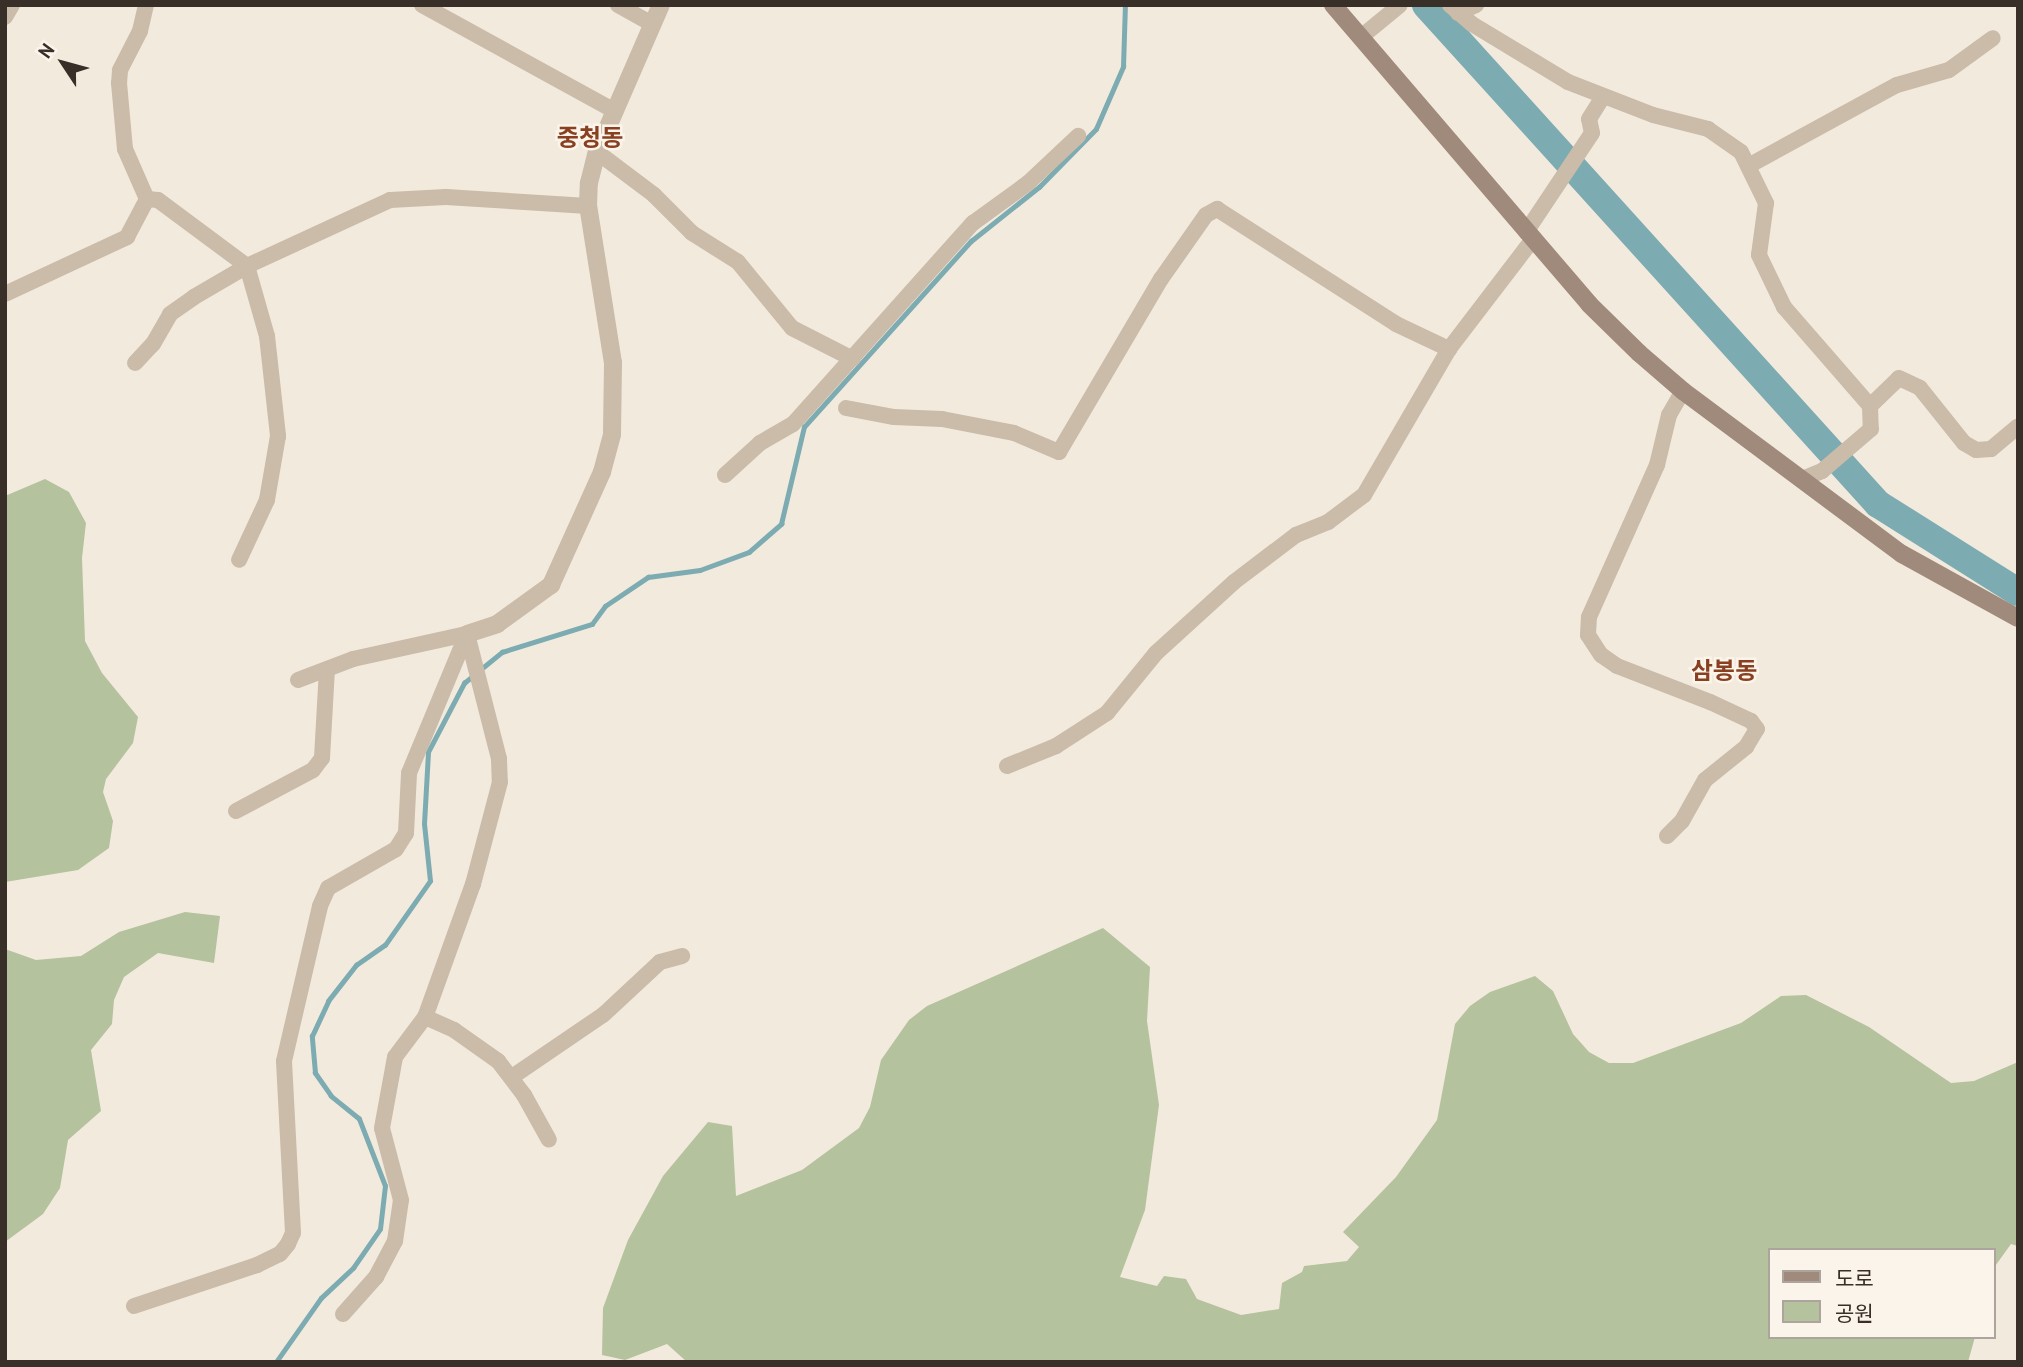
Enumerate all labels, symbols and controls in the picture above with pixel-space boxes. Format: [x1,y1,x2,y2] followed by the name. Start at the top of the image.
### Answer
[28,28,98,98] north arrow
[33,39,59,63] text: N
[557,124,623,152] district label: 중청동
[1691,657,1757,685] district label: 삼봉동
[1768,1248,1995,1339] legend
[1835,1265,1874,1292] text: 도로
[1835,1300,1874,1327] text: 공원

